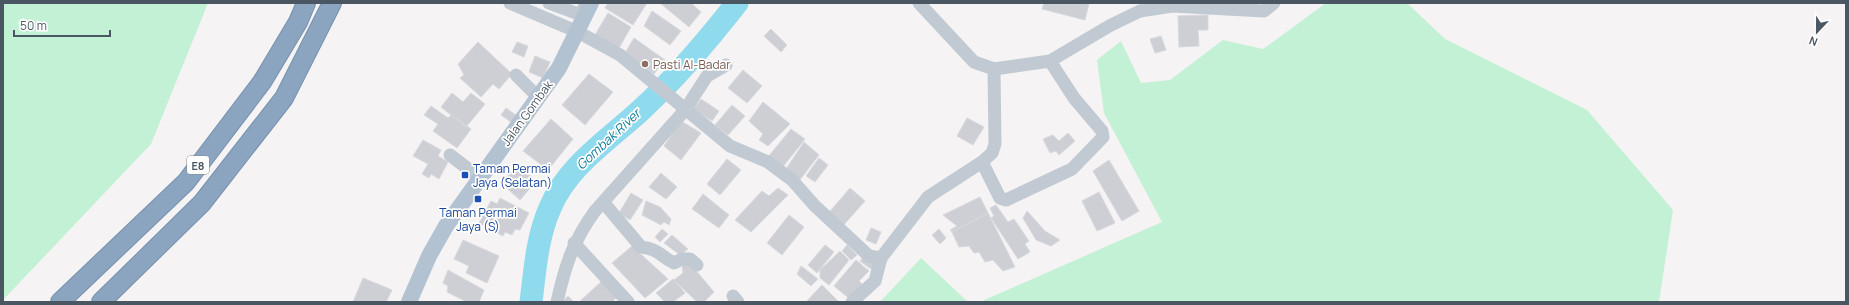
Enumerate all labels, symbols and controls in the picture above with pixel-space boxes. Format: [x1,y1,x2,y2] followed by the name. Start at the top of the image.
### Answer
[14,12,110,38] scale bar
[1797,12,1837,52] north arrow
[20,17,47,34] text: 50 m
[1807,33,1820,50] text: N
[653,56,731,73] place label: Pasti Al-Badar
[640,59,650,69] marker: Pasti Al-Badar
[498,76,557,149] street label: Jalan Gombak
[572,103,646,173] water label: Gombak River
[187,156,209,174] road number: E8
[473,160,552,191] place label: Taman Permai Jaya (Selatan)
[460,170,470,180] marker: Taman Permai Jaya (Selatan)
[473,194,483,204] marker: Taman Permai Jaya (S)
[439,204,517,235] place label: Taman Permai Jaya (S)

